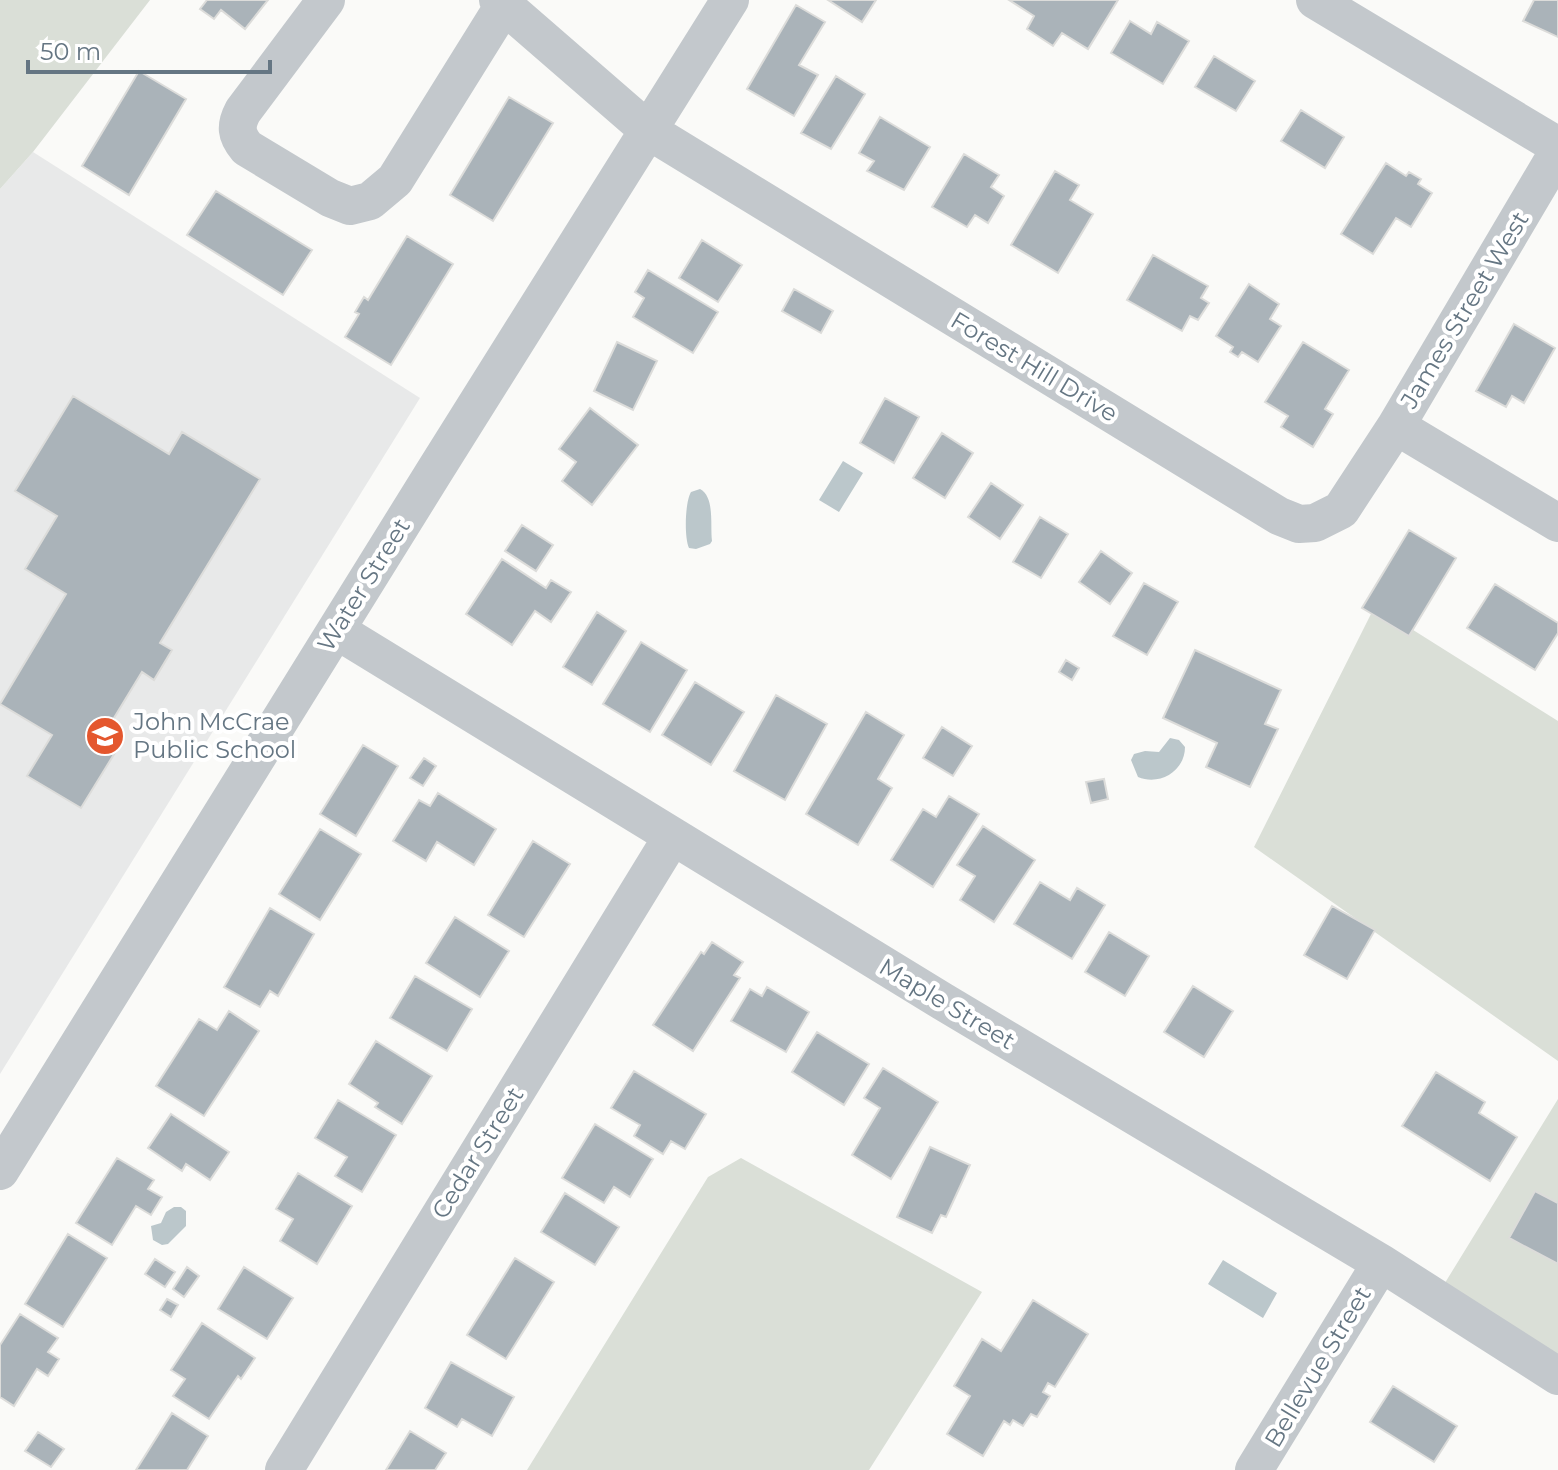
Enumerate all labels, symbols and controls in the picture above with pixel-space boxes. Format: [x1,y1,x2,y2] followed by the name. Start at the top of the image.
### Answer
[28,24,270,74] scale bar
[40,37,101,66] text: 50 m
[1394,206,1535,414] street label: James Street West
[946,305,1123,428] street label: Forest Hill Drive
[311,512,416,657] street label: Water Street
[132,707,296,764] place label: John McCrae Public School
[84,715,126,757] school or university icon: John McCrae Public School
[874,952,1021,1056] street label: Maple Street
[426,1081,530,1224] street label: Cedar Street
[1258,1281,1377,1452] street label: Bellevue Street

